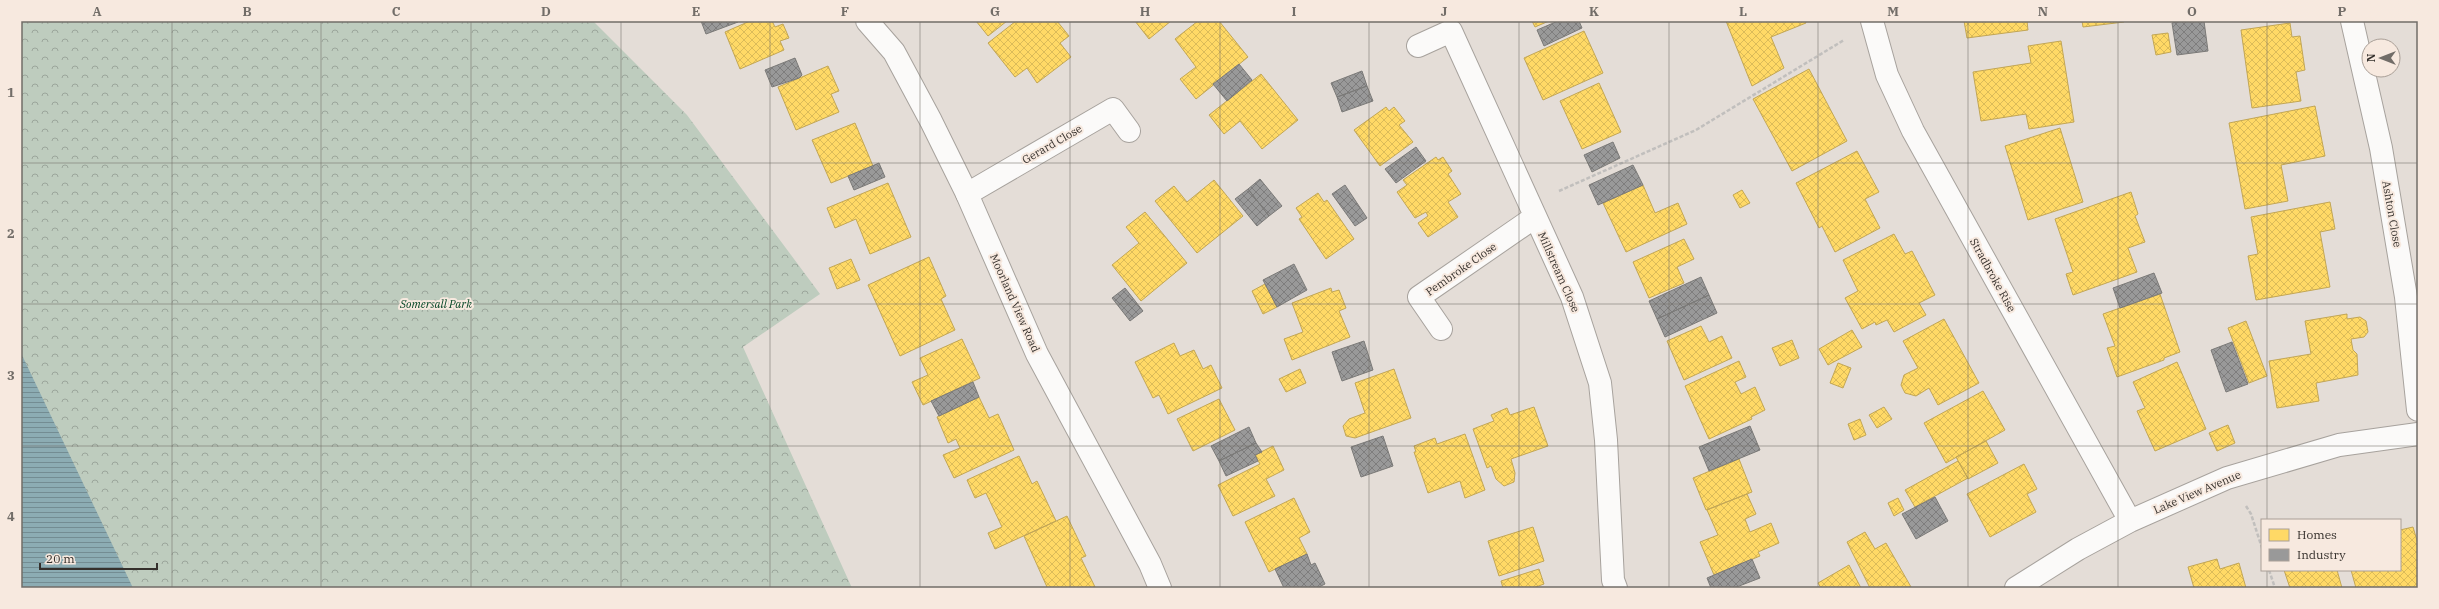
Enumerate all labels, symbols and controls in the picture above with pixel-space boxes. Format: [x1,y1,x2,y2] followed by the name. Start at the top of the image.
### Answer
[92,3,102,20] text: A
[242,3,252,20] text: B
[392,3,401,20] text: C
[541,3,551,20] text: D
[692,3,700,20] text: E
[841,3,849,20] text: F
[990,3,1000,20] text: G
[1140,3,1151,20] text: H
[1292,3,1297,20] text: I
[1441,3,1448,20] text: J
[1589,3,1599,20] text: K
[1739,3,1747,20] text: L
[1887,3,1899,20] text: M
[2038,3,2048,20] text: N
[2187,3,2197,20] text: O
[2338,3,2347,20] text: P
[2361,38,2401,78] north arrow
[2364,53,2378,62] text: N
[7,84,15,101] text: 1
[1020,121,1084,167] street label: Gerard Close
[2379,180,2405,248] street label: Ashton Close
[7,225,15,242] text: 2
[1535,230,1583,315] street label: Millstream Close
[1967,236,2019,315] street label: Stradbroke Rise
[1423,239,1499,299] street label: Pembroke Close
[987,252,1043,355] street label: Moorland View Road
[399,297,472,311] park label: Somersall Park
[7,367,15,384] text: 3
[2151,467,2243,517] street label: Lake View Avenue
[7,508,15,525] text: 4
[2261,519,2401,571] legend
[2297,527,2337,542] text: Homes
[40,545,157,571] scale bar
[2297,547,2346,562] text: Industry
[46,551,75,566] text: 20 m

